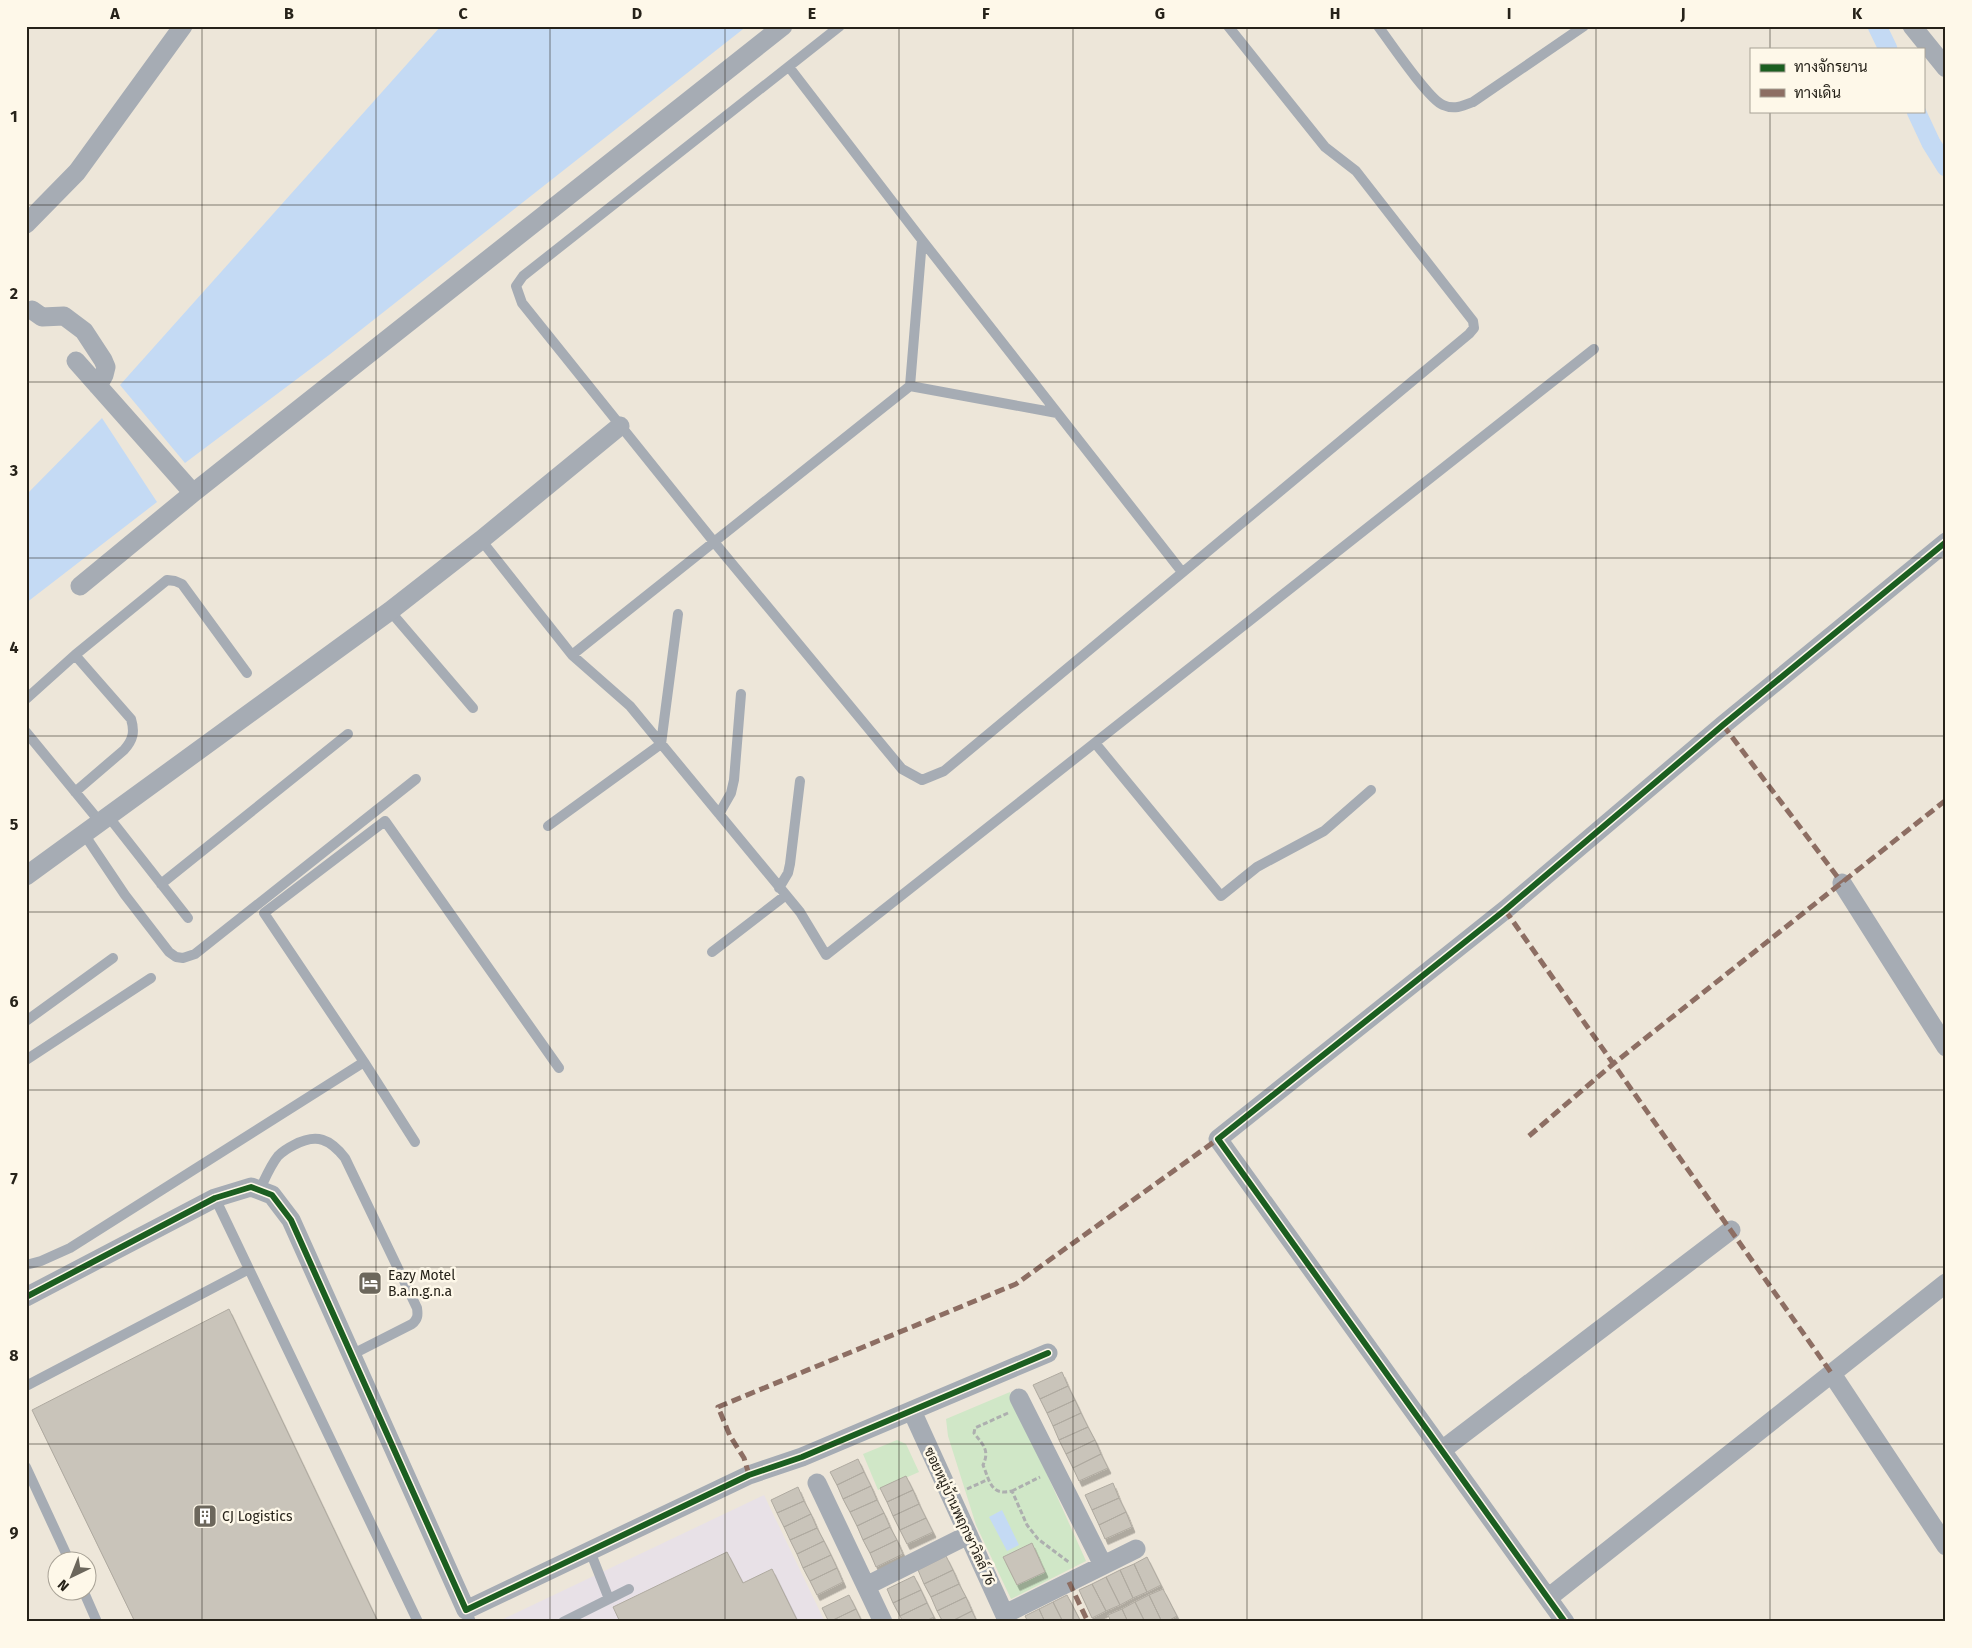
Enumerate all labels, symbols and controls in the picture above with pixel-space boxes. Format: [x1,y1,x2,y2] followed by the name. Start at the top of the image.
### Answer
[109,4,120,23] text: A
[284,4,294,23] text: B
[458,4,468,23] text: C
[632,4,642,23] text: D
[808,4,816,23] text: E
[982,4,990,23] text: F
[1155,4,1165,23] text: G
[1330,4,1340,23] text: H
[1507,4,1511,23] text: I
[1679,4,1686,23] text: J
[1852,4,1863,23] text: K
[1750,48,1924,112] legend
[1794,58,1868,76] text: ทางจักรยาน
[1794,84,1841,102] text: ทางเดิน
[10,107,18,126] text: 1
[10,284,18,303] text: 2
[9,461,18,480] text: 3
[9,638,19,657] text: 4
[10,815,19,834] text: 5
[9,992,19,1011] text: 6
[10,1169,18,1188] text: 7
[388,1267,455,1300] place label: Eazy Motel B.a.n.g.n.a
[357,1270,383,1296] hotel icon: Eazy Motel B.a.n.g.n.a
[9,1346,19,1365] text: 8
[919,1444,1000,1588] street label: ซอยหมู่บ้านพฤกษาวิลล์ 76
[192,1503,218,1529] building icon: CJ Logistics
[222,1508,293,1525] place label: CJ Logistics
[10,1523,19,1542] text: 9
[48,1550,98,1600] north arrow
[54,1576,73,1595] text: N

